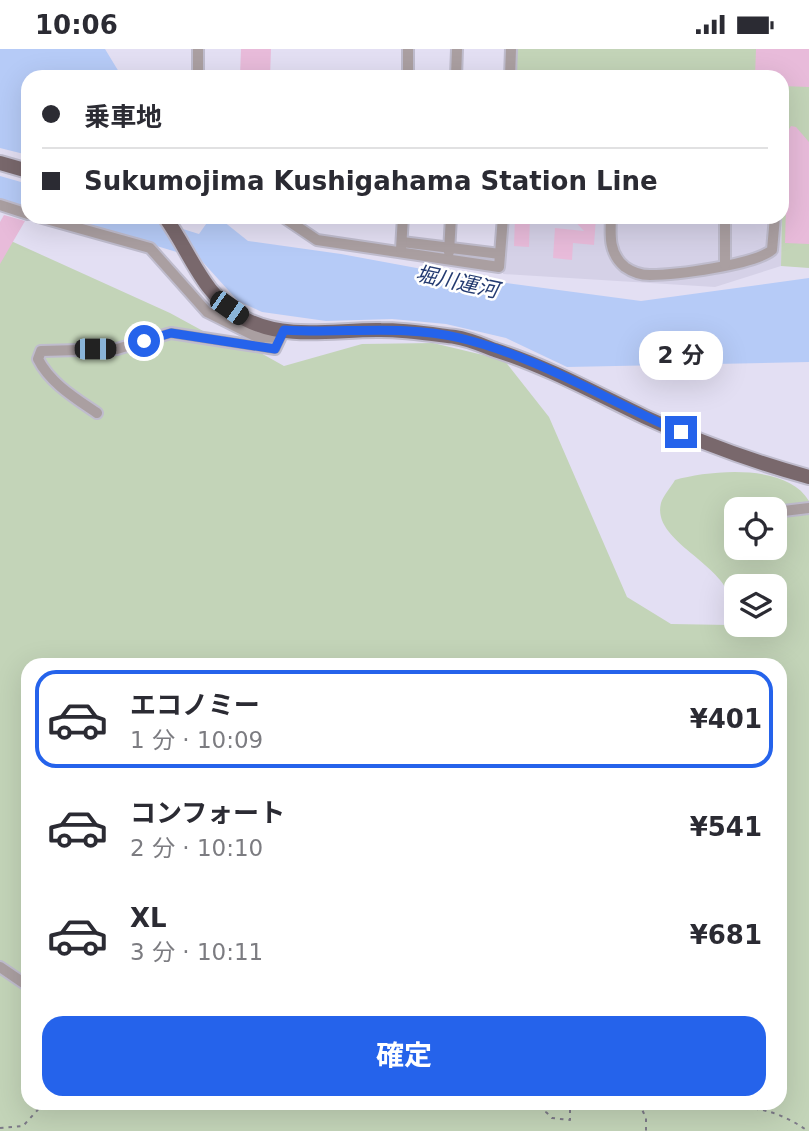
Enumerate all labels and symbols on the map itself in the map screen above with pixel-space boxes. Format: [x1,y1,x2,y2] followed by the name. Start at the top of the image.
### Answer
[413,262,504,303] water label: 堀川運河
[206,287,253,329] car
[128,325,160,357] route start
[639,331,723,379] callout: 2 分
[75,339,117,360] car
[665,416,697,448] route end

